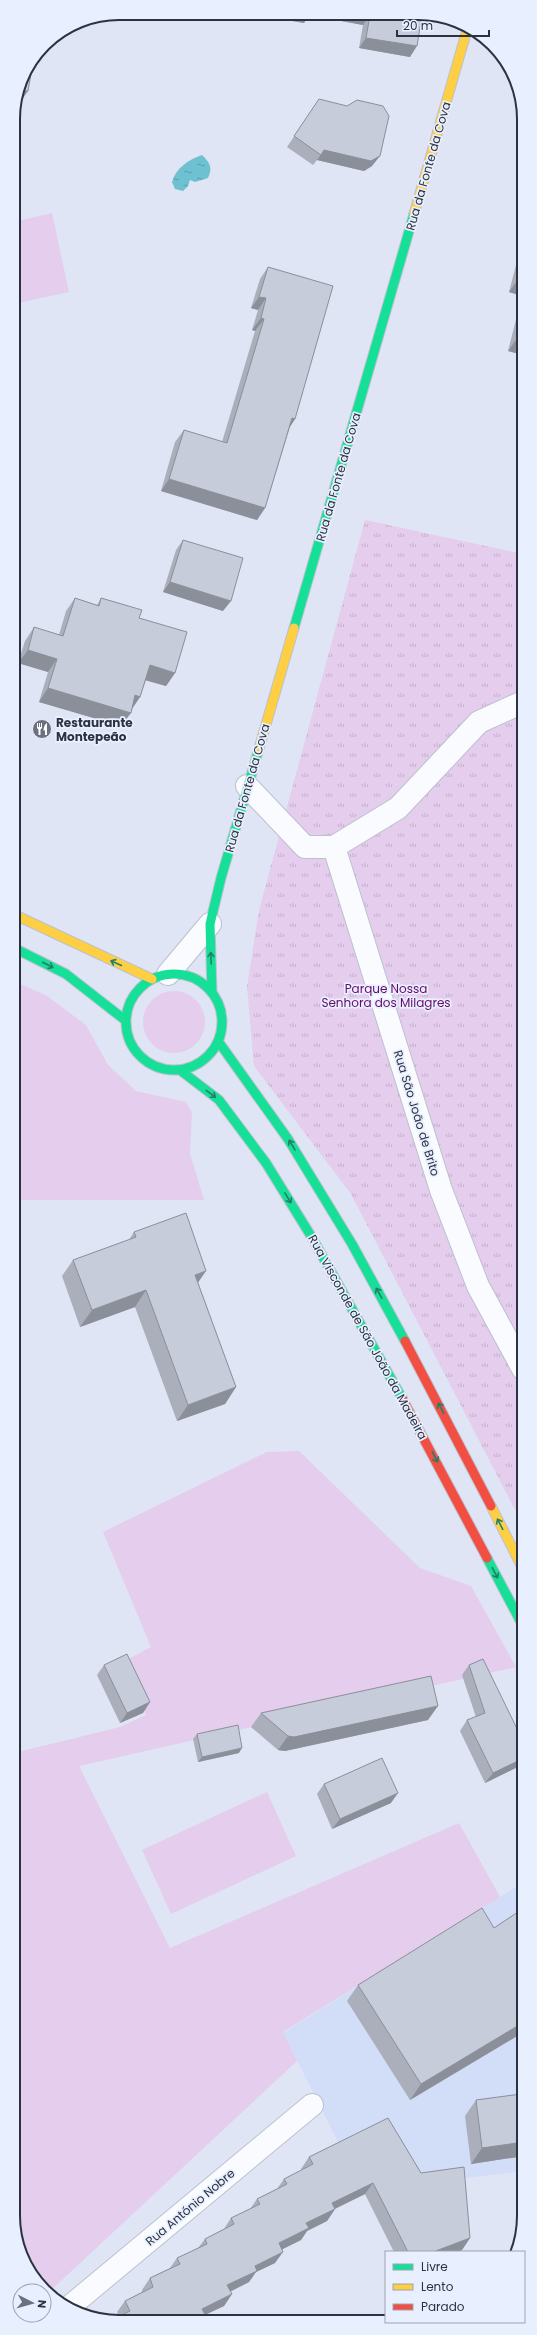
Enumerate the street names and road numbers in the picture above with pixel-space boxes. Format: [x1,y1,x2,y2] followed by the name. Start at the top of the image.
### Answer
[401,100,455,232] street label: Rua da Fonte da Cova
[311,411,365,543] street label: Rua da Fonte da Cova
[220,722,274,854] street label: Rua da Fonte da Cova
[390,1048,444,1178] street label: Rua São João de Brito
[304,1231,432,1443] street label: Rua Visconde de São João da Madeira
[142,2165,238,2249] street label: Rua António Nobre

